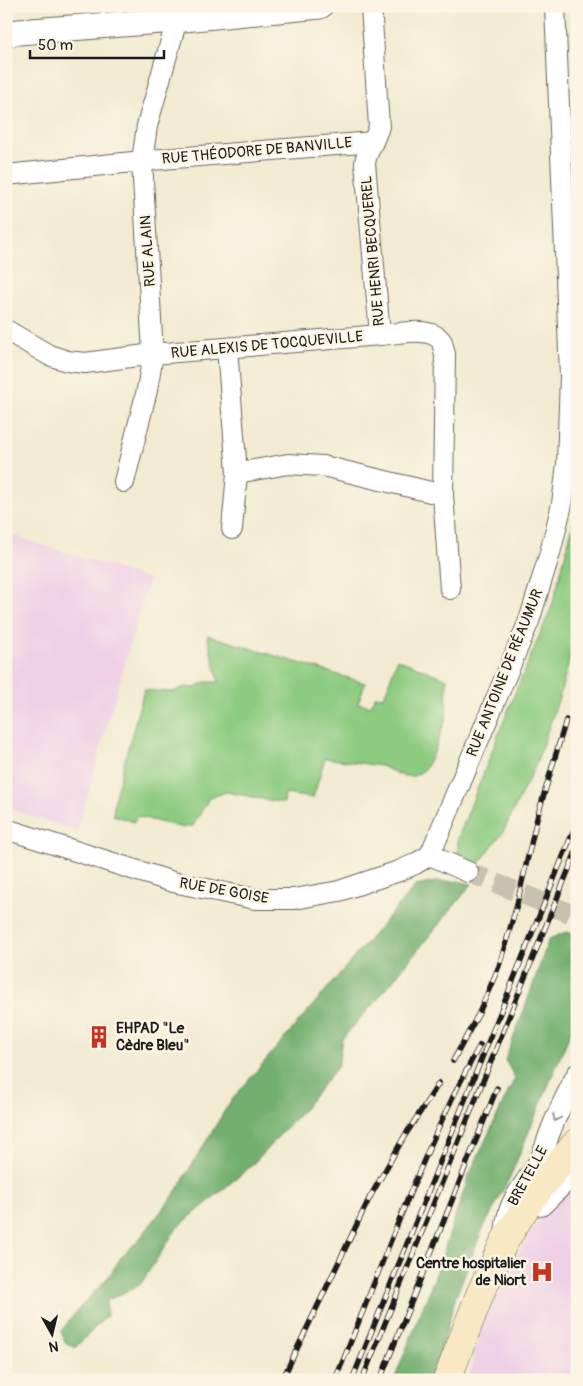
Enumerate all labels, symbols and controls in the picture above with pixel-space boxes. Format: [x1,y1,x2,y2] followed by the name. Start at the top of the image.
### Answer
[30,28,164,60] scale bar
[38,36,73,55] text: 50 m
[161,133,353,169] street label: RUE THÉODORE DE BANVILLE
[357,175,389,327] street label: RUE HENRI BECQUEREL
[136,214,160,288] street label: RUE ALAIN
[170,327,364,363] street label: RUE ALEXIS DE TOCQUEVILLE
[463,586,548,760] street label: RUE ANTOINE DE RÉAUMUR
[178,874,270,908] street label: RUE DE GOISE
[116,1019,189,1055] place label: EHPAD "Le Cèdre Bleu"
[86,1024,112,1050] building icon: EHPAD "Le Cèdre Bleu"
[552,1113,563,1122] one-way arrow
[504,1142,552,1209] street label: BRETELLE
[416,1254,527,1290] place label: Centre hospitalier de Niort
[529,1259,555,1285] hospital icon: Centre hospitalier de Niort
[28,1308,78,1358] north arrow
[48,1337,60,1355] text: N

